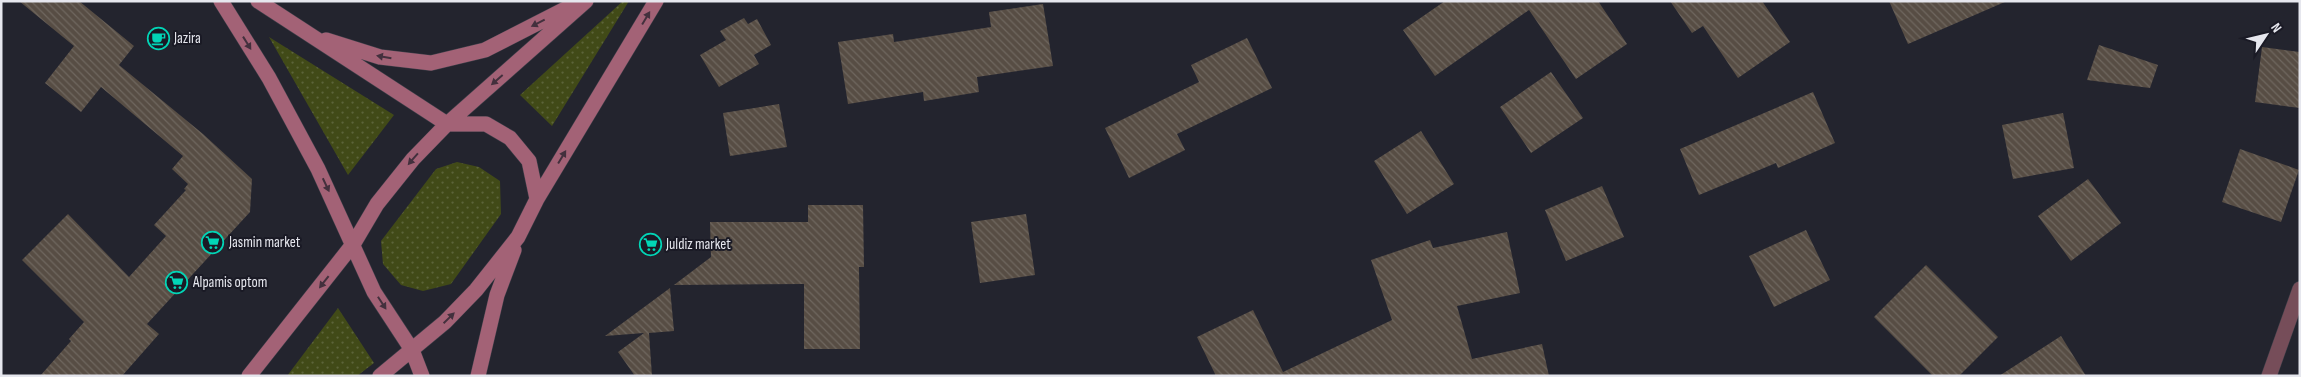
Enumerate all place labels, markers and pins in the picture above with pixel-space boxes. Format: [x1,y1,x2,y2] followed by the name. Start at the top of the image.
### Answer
[146,26,170,50] cafe icon: Jazira
[173,29,201,48] place label: Jazira
[201,230,225,254] supermarket icon: Jasmin market
[638,232,662,256] supermarket icon: Juldiz market
[228,233,301,252] place label: Jasmin market
[665,235,731,254] place label: Juldiz market
[165,270,189,294] supermarket icon: Alpamis optom
[192,273,267,292] place label: Alpamis optom

